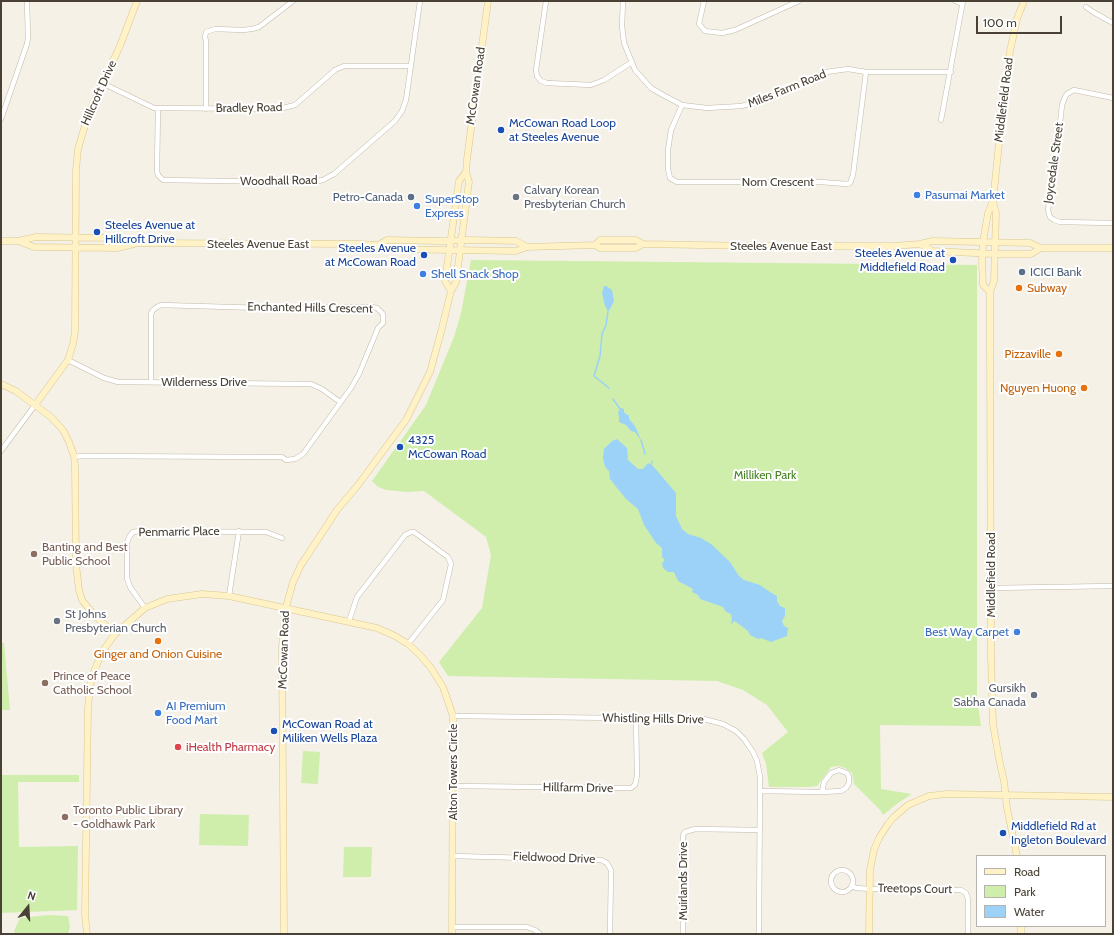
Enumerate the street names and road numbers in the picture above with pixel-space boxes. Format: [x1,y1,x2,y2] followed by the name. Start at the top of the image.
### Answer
[463,46,489,126] street label: McCowan Road
[992,57,1016,143] street label: Middlefield Road
[78,58,120,128] street label: Hillcroft Drive
[746,67,828,111] street label: Miles Farm Road
[215,100,283,116] street label: Bradley Road
[1041,122,1067,204] street label: Joycedale Street
[240,173,318,189] street label: Woodhall Road
[742,175,814,189] street label: Norn Crescent
[207,237,309,251] street label: Steeles Avenue East
[730,239,832,253] street label: Steeles Avenue East
[247,300,373,316] street label: Enchanted Hills Crescent
[161,375,247,389] street label: Wilderness Drive
[138,524,220,540] street label: Penmarric Place
[984,532,998,618] street label: Middlefield Road
[275,611,293,689] street label: McCowan Road
[602,711,704,727] street label: Whistling Hills Drive
[446,724,460,820] street label: Alton Towers Circle
[543,780,613,796] street label: Hillfarm Drive
[676,842,690,920] street label: Muirlands Drive
[513,849,595,867] street label: Fieldwood Drive
[878,881,952,897] street label: Treetops Court

